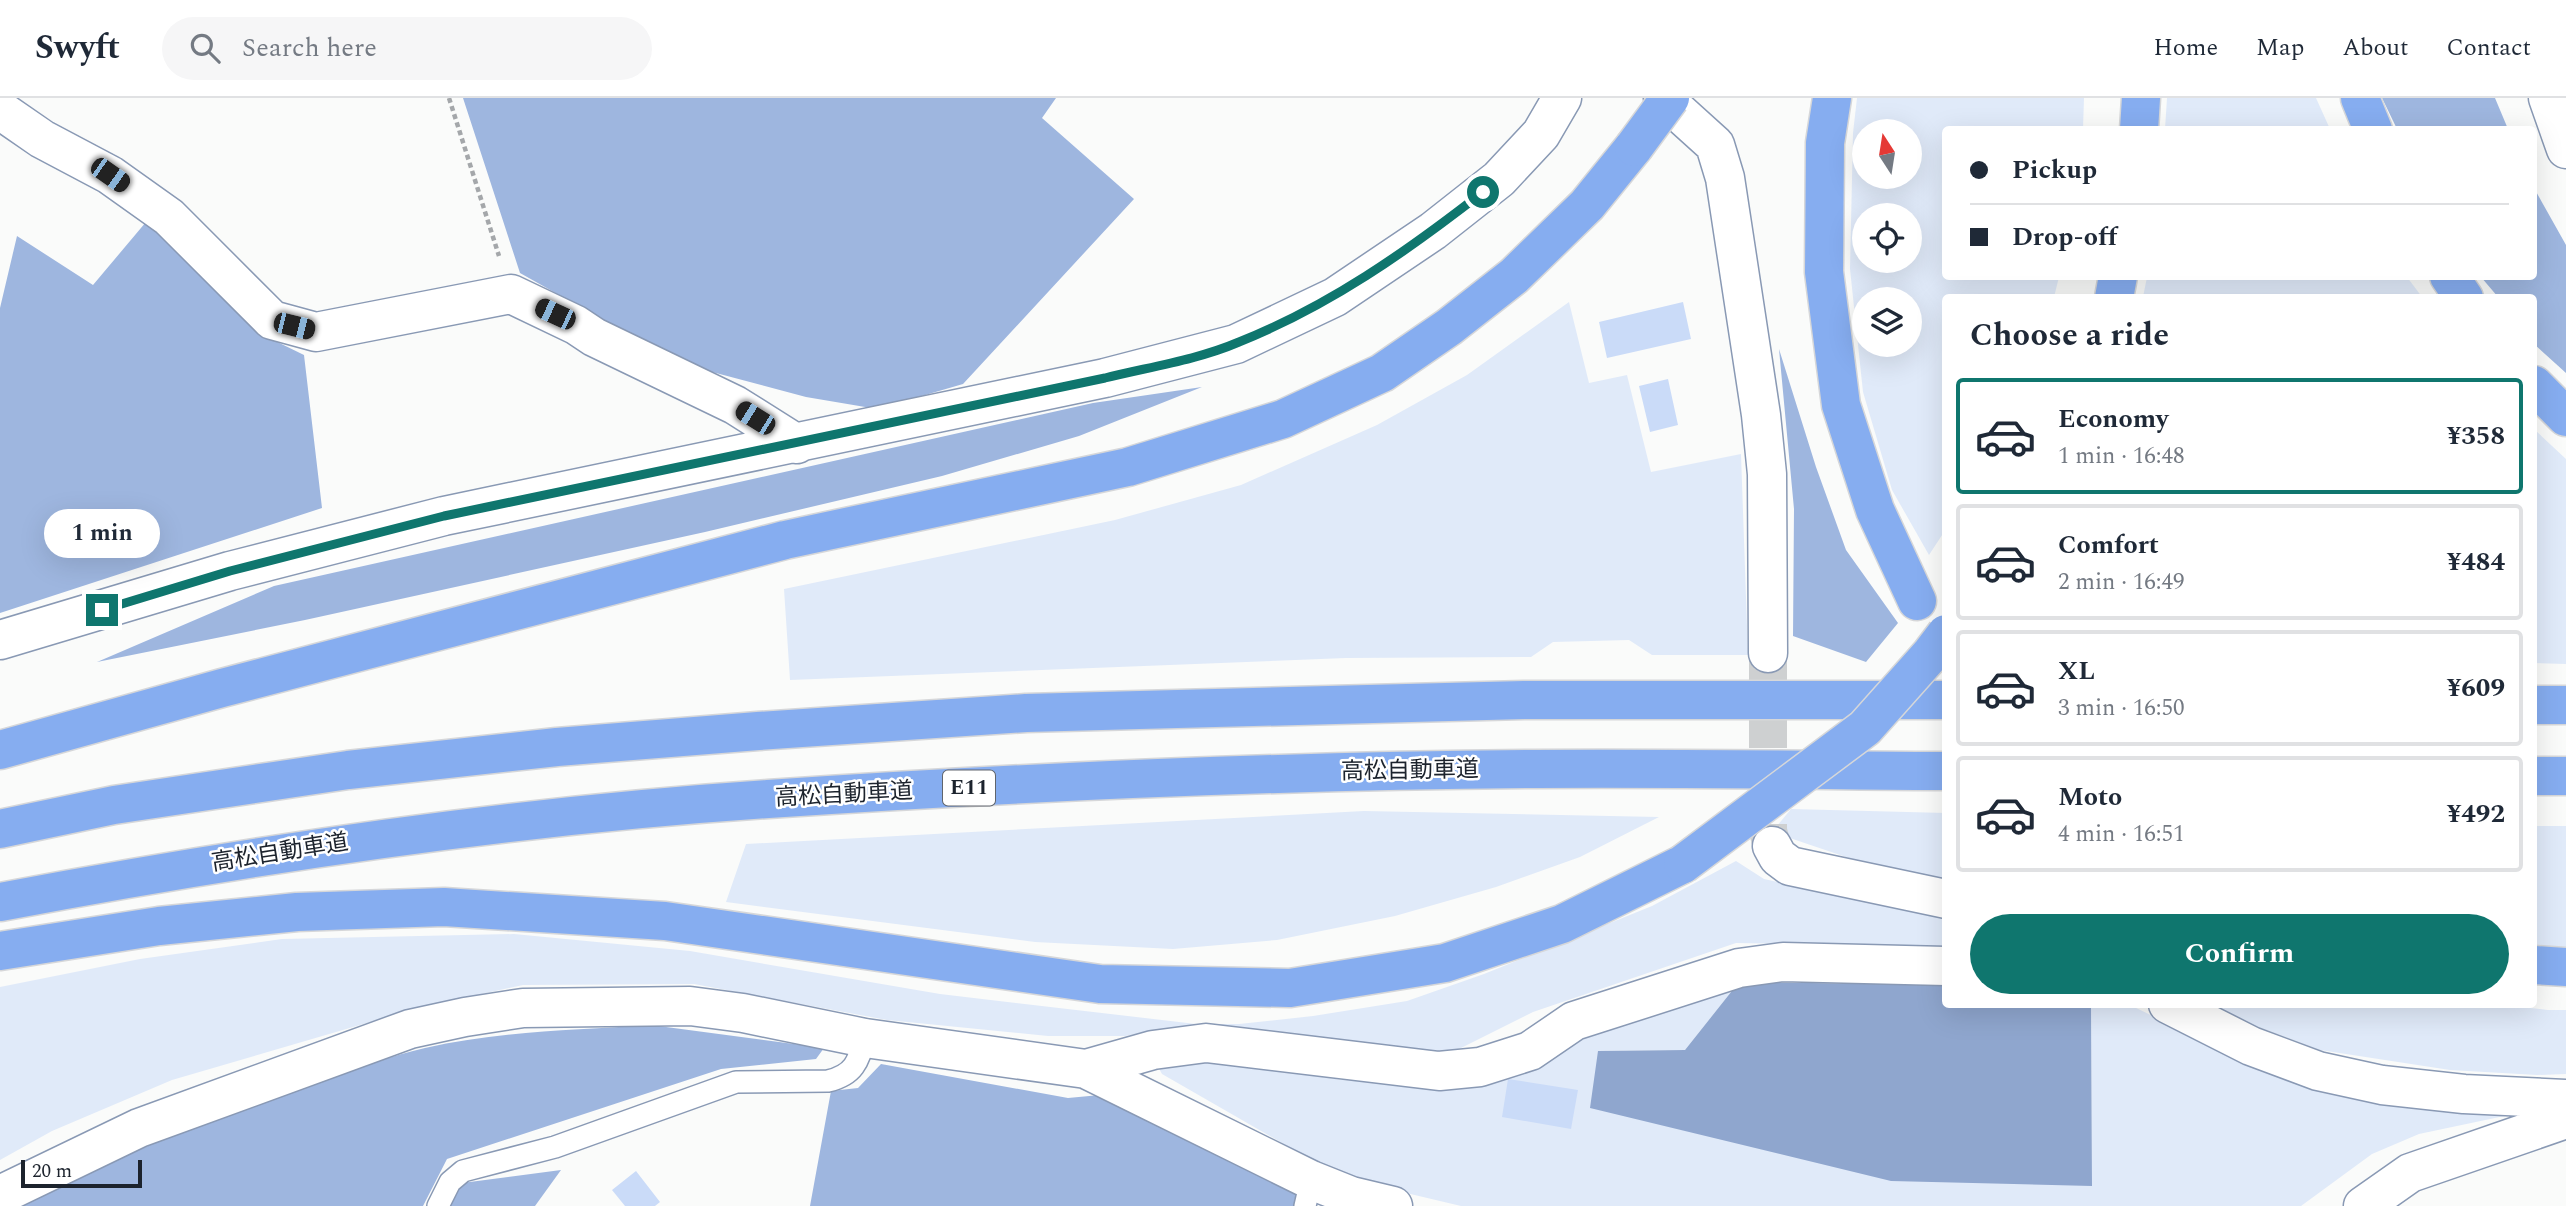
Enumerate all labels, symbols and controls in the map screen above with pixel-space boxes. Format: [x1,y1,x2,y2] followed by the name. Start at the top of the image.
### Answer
[162,17,652,80] search box
[35,23,120,73] text: Swyft
[242,28,377,68] text: Search here
[186,29,224,67] icon: search
[2153,30,2218,66] text: Home
[2256,30,2304,66] text: Map
[2342,30,2408,66] text: About
[2446,30,2531,66] text: Contact
[1852,119,1922,189] north arrow
[1852,119,1922,357] map controls
[2012,150,2097,190] text: Pickup
[87,154,134,196] car
[1467,176,1499,208] route start
[1852,203,1922,273] button: locate
[2012,217,2117,257] text: Drop-off
[1852,287,1922,357] button: layers
[532,296,579,332] car
[272,311,317,341] car
[1970,311,2169,360] text: Choose a ride
[732,398,779,438] car
[2058,399,2168,439] text: Economy
[1974,405,2037,468] icon: car
[2447,416,2505,456] text: ¥358
[2058,439,2185,474] text: 1 min · 16:48
[44,508,160,558] callout: 1 min
[71,516,133,551] text: 1 min
[2058,525,2159,565] text: Comfort
[1974,531,2037,594] icon: car
[2447,542,2505,582] text: ¥484
[2058,565,2185,600] text: 2 min · 16:49
[86,594,118,626] route end
[2058,651,2095,691] text: XL
[1974,657,2037,720] icon: car
[2447,668,2505,708] text: ¥609
[2058,691,2185,726] text: 3 min · 16:50
[1341,752,1479,790] street label: 高松自動車道
[943,770,995,806] road number: E11
[774,774,914,816] street label: 高松自動車道
[2058,777,2122,817] text: Moto
[1974,783,2037,846] icon: car
[2447,794,2505,834] text: ¥492
[2058,817,2185,852] text: 4 min · 16:51
[209,825,351,881] street label: 高松自動車道
[1970,914,2509,994] button: Confirm
[21,1157,142,1189] scale bar
[32,1157,72,1186] text: 20 m

